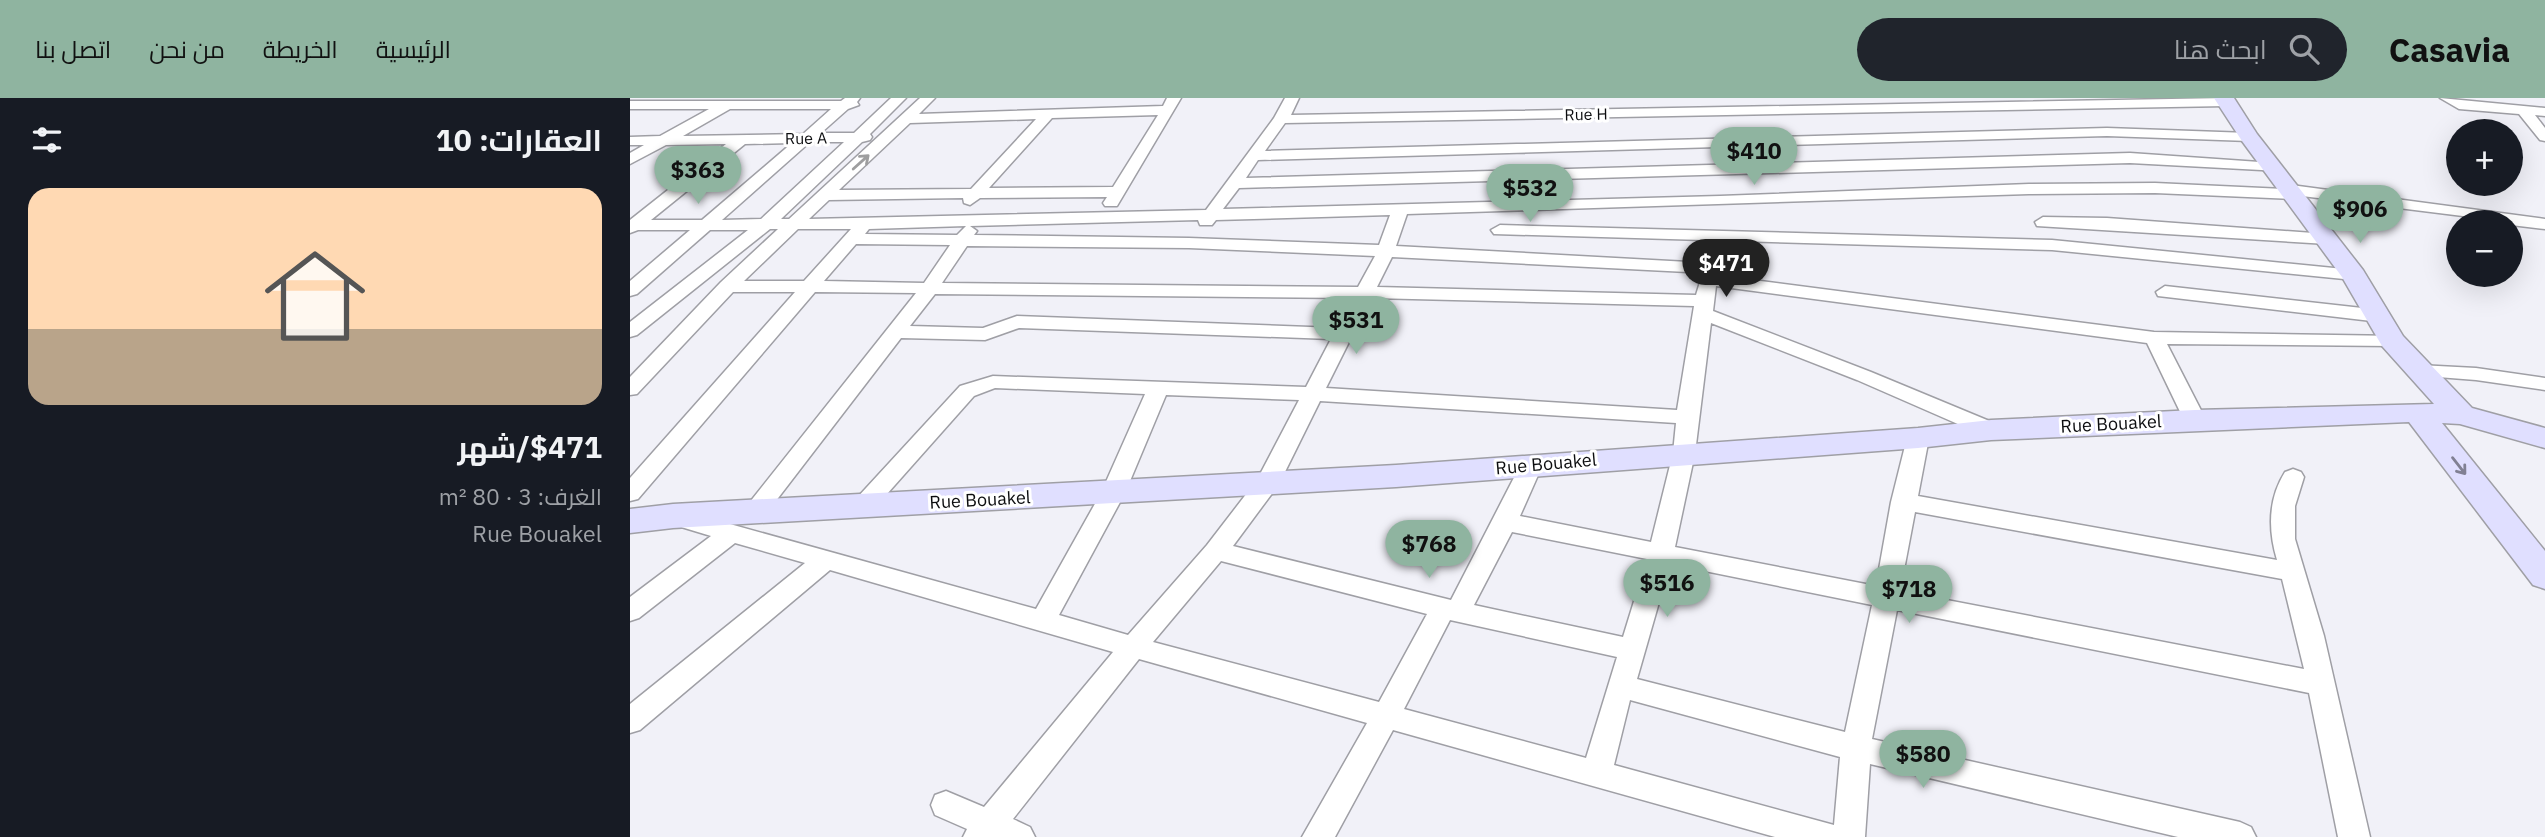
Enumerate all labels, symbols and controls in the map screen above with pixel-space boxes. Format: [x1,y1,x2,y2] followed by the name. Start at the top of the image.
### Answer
[1857,18,2347,81] search box
[2389,28,2510,71] text: Casavia
[2285,30,2323,68] icon: search
[2174,32,2267,66] text: ابحث هنا
[35,33,111,65] text: اتصل بنا
[149,33,225,65] text: من نحن
[263,33,338,65] text: الخريطة
[376,33,451,65] text: الرئيسية
[1564,104,1608,124] street label: Rue H
[2446,119,2523,287] map controls
[2446,119,2523,196] button: +
[436,120,602,159] text: العقارات: 10
[28,121,66,159] icon: filters
[1713,127,1795,187] pin: $410
[785,128,827,148] street label: Rue A
[1726,135,1782,165] text: $410
[657,146,739,206] pin: $363
[670,154,726,184] text: $363
[852,154,870,170] one-way arrow
[1489,164,1571,224] pin: $532
[1502,172,1558,202] text: $532
[2319,186,2401,245] pin: $906
[2332,193,2388,223] text: $906
[2446,210,2523,287] button: −
[252,233,378,359] icon: home
[1685,240,1767,299] pin: $471
[1698,247,1754,277] text: $471
[1315,296,1397,356] pin: $531
[1328,304,1384,334] text: $531
[2060,409,2162,438] street label: Rue Bouakel
[457,427,602,466] text: $471/شهر
[1494,448,1598,479] street label: Rue Bouakel
[2451,456,2466,475] one-way arrow
[439,481,602,511] text: الغرف: 3 · 80 m²
[929,485,1031,514] street label: Rue Bouakel
[472,518,602,548] text: Rue Bouakel
[1388,520,1470,580] pin: $768
[1401,528,1457,558] text: $768
[1626,560,1708,619] pin: $516
[1868,566,1950,625] pin: $718
[1639,567,1695,597] text: $516
[1881,573,1937,603] text: $718
[1882,730,1964,790] pin: $580
[1895,738,1951,768] text: $580

